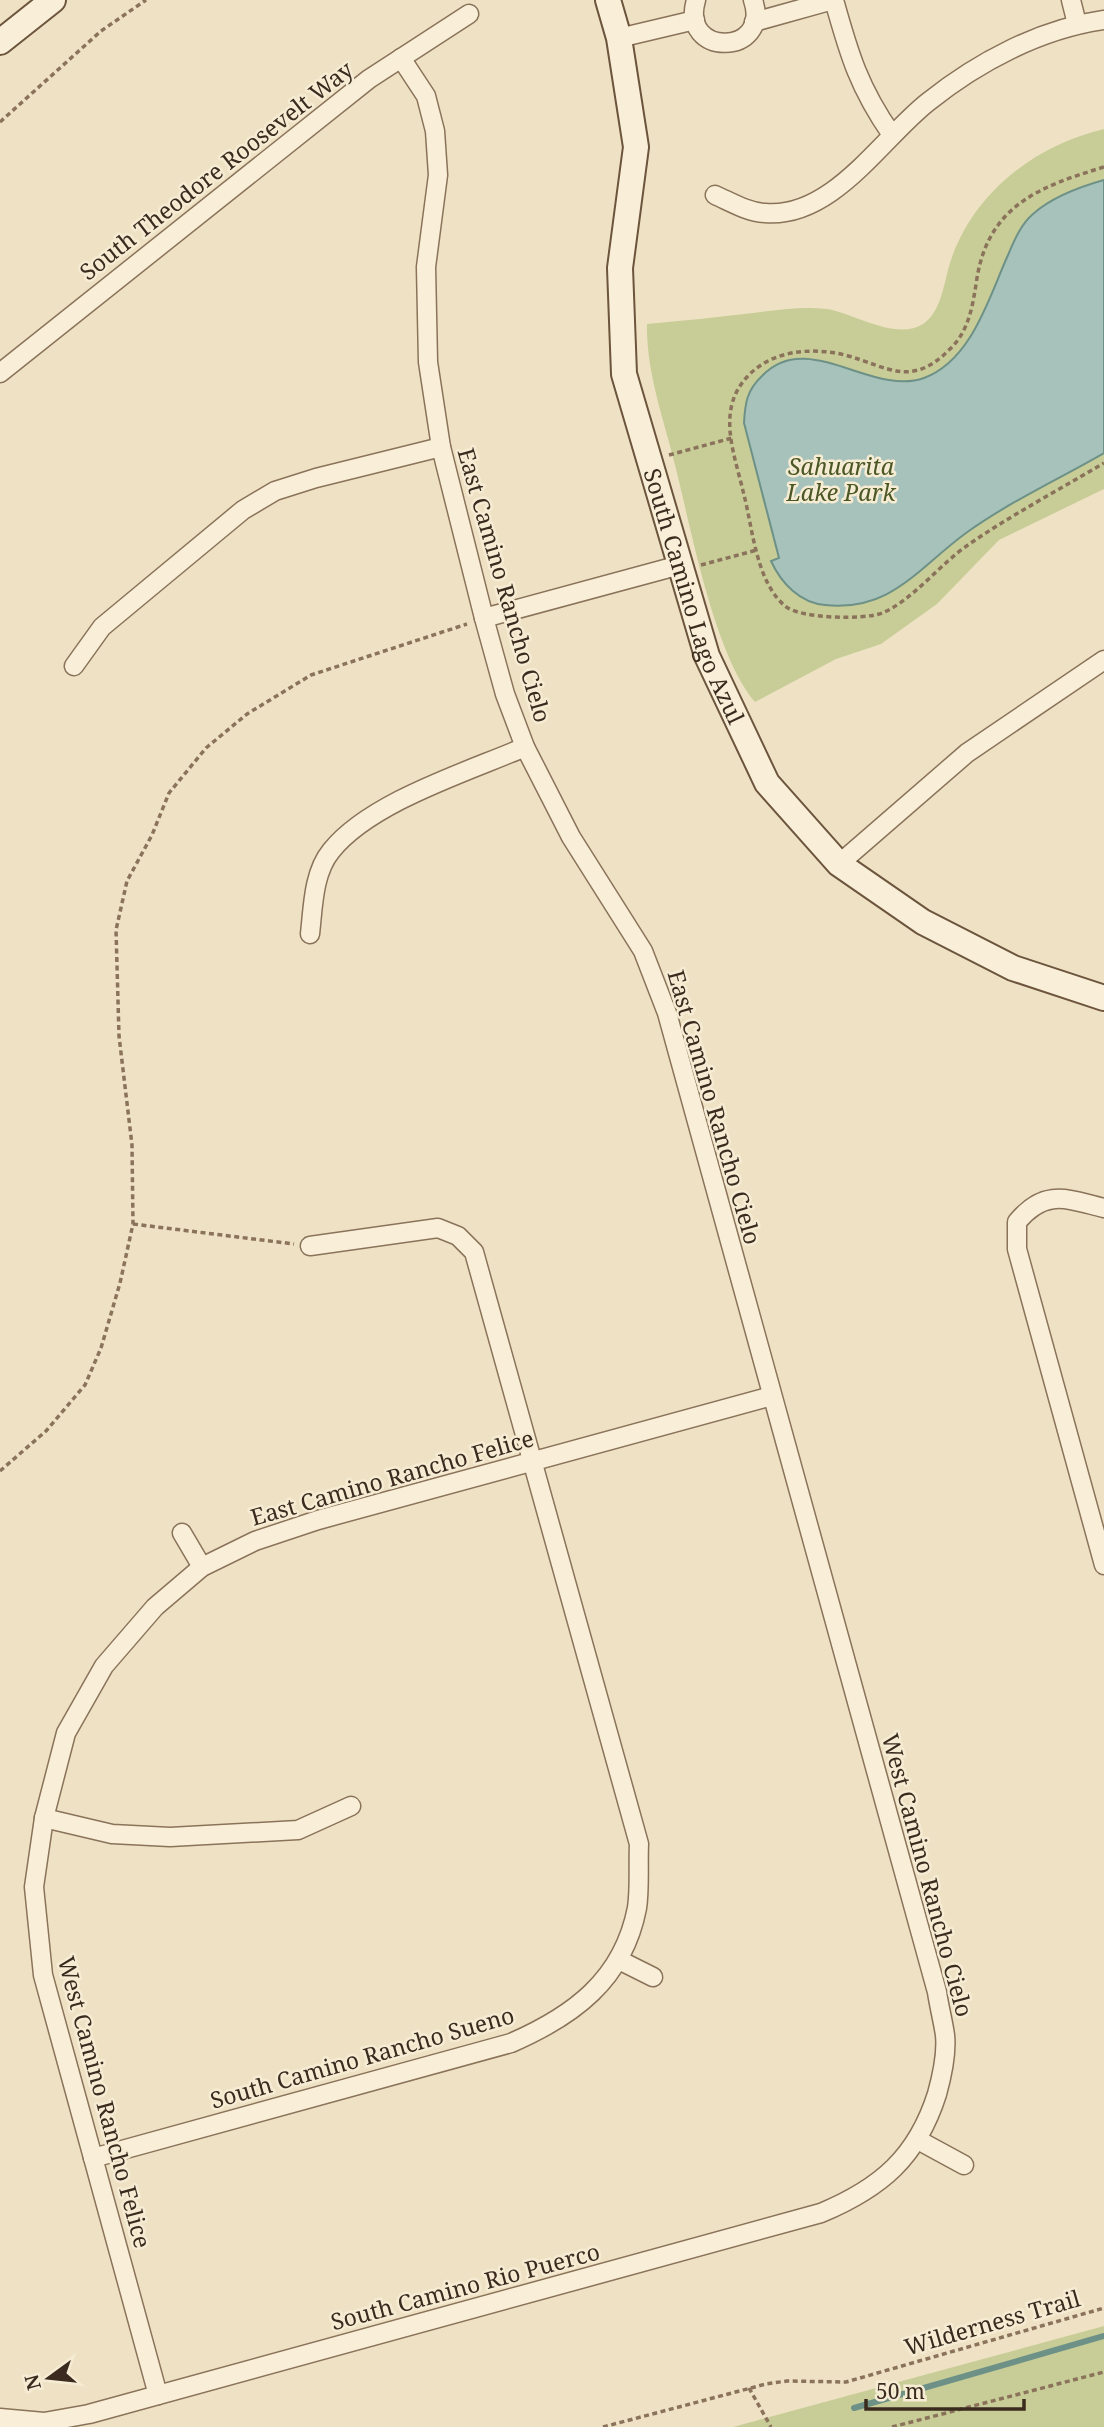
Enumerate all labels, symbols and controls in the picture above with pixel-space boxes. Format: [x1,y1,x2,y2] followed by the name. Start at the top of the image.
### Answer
[73,53,359,287] street label: South Theodore Roosevelt Way
[450,444,560,726] street label: East Camino Rancho Cielo
[785,450,896,508] park label: Sahuarita Lake Park
[637,464,753,729] street label: South Camino Lago Azul
[660,966,770,1248] street label: East Camino Rancho Cielo
[247,1421,537,1533] street label: East Camino Rancho Felice
[875,1730,981,2020] street label: West Camino Rancho Cielo
[51,1953,159,2251] street label: West Camino Rancho Felice
[206,1998,518,2116] street label: South Camino Rancho Sueno
[327,2235,603,2337] street label: South Camino Rio Puerco
[900,2282,1084,2362] street label: Wilderness Trail
[14,2343,84,2413] north arrow
[866,2368,1024,2412] scale bar
[18,2372,47,2393] text: N
[876,2377,925,2405] text: 50 m

